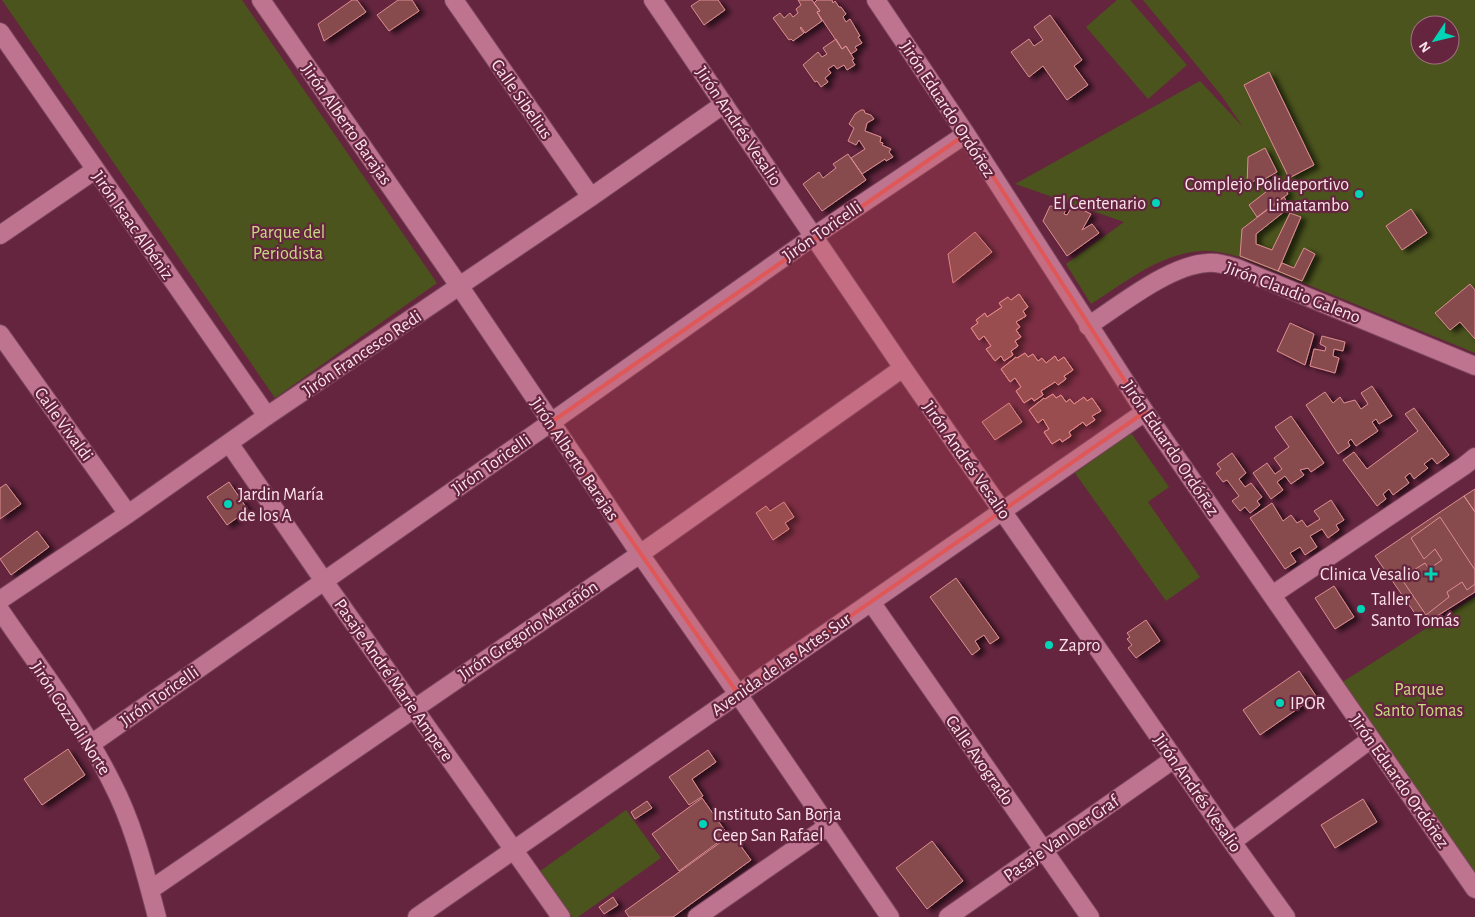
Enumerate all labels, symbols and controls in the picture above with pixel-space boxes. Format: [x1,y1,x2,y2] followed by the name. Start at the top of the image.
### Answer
[1410,15,1460,65] north arrow
[896,38,998,181] street label: Jirón Eduardo Ordóñez
[1417,39,1434,55] text: N
[487,56,555,143] street label: Calle Sibelius
[298,61,395,189] street label: Jirón Alberto Barajas
[692,64,785,190] street label: Jirón Andrés Vesalio
[88,168,176,283] street label: Jirón Isaac Albéniz
[1185,176,1349,215] place label: Complejo Polideportivo Limatambo
[1353,188,1365,200] marker: Complejo Polideportivo Limatambo
[1053,195,1146,213] place label: El Centenario
[1150,197,1162,209] marker: El Centenario
[780,198,865,265] street label: Jirón Toricelli
[251,224,325,263] park label: Parque del Periodista
[1223,259,1363,327] street label: Jirón Claudio Galeno
[300,308,425,400] street label: Jirón Francesco Redi
[1118,378,1222,519] street label: Jirón Eduardo Ordóñez
[31,384,96,465] street label: Calle Vivaldi
[527,395,622,524] street label: Jirón Alberto Barajas
[919,398,1014,523] street label: Jirón Andrés Vesalio
[449,431,534,498] street label: Jirón Toricelli
[238,486,324,525] place label: Jardin María de los A
[222,498,234,510] marker: Jardin María de los A
[1320,566,1420,584] place label: Clinica Vesalio
[1424,567,1438,581] marker: Clinica Vesalio
[456,578,601,684] street label: Jirón Gregorio Marañón
[1371,591,1460,630] place label: Taller Santo Tomás
[330,596,456,765] street label: Pasaje André Marie Ampere
[1355,603,1367,615] marker: Taller Santo Tomás
[709,610,855,720] street label: Avenida de las Artes Sur
[1059,637,1101,655] place label: Zapro
[1043,639,1055,651] marker: Zapro
[27,659,113,778] street label: Jirón Gozzoli Norte
[117,663,202,730] street label: Jirón Toricelli
[1375,681,1463,720] park label: Parque Santo Tomas
[1290,695,1326,713] place label: IPOR
[1274,697,1286,709] marker: IPOR
[1346,711,1452,852] street label: Jirón Eduardo Ordóñez
[942,712,1017,809] street label: Calle Avogrado
[1150,731,1245,856] street label: Jirón Andrés Vesalio
[1001,792,1124,885] street label: Pasaje Van Der Graf
[713,806,841,845] place label: Instituto San Borja Ceep San Rafael
[697,818,709,830] marker: Instituto San Borja Ceep San Rafael

